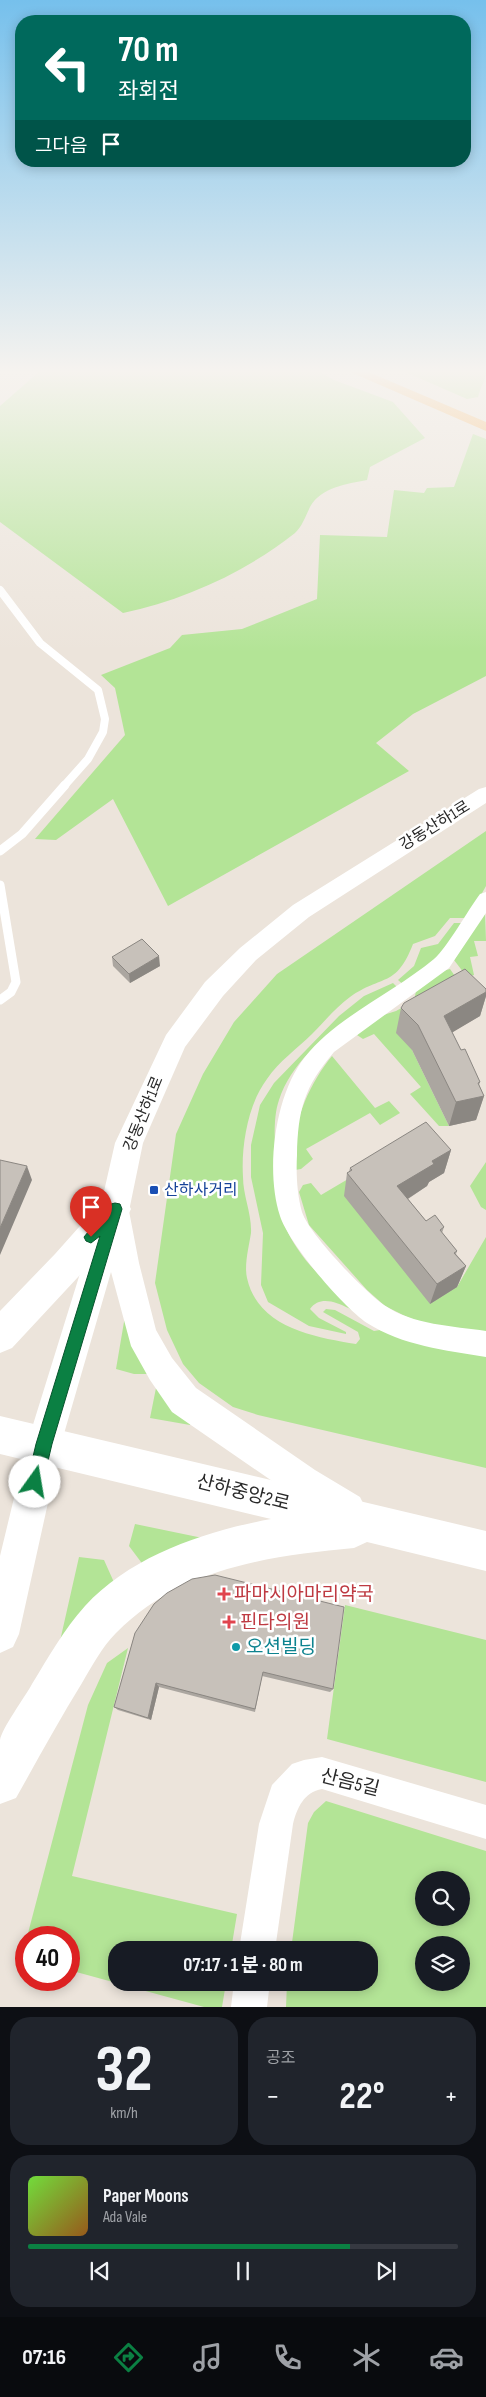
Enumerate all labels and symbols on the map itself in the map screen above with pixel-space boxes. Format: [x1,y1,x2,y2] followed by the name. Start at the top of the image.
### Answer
[396,797,474,855] street label: 강동산하1로
[120,1073,168,1154] street label: 강동산하1로
[164,1181,238,1200] place label: 산하사거리
[148,1184,160,1196] marker: 산하사거리
[70,1186,112,1237] pin
[8,1455,60,1507] position arrow
[194,1470,292,1516] street label: 산하중앙2로
[234,1583,374,1606] place label: 파마시아마리약국
[218,1588,230,1600] marker: 파마시아마리약국
[240,1611,310,1634] place label: 핀다의원
[222,1615,236,1629] marker: 핀다의원
[246,1636,316,1659] place label: 오션빌딩
[230,1641,242,1653] marker: 오션빌딩
[318,1765,382,1801] street label: 산음5길
[15,1926,80,1991] speed limit sign: 40

